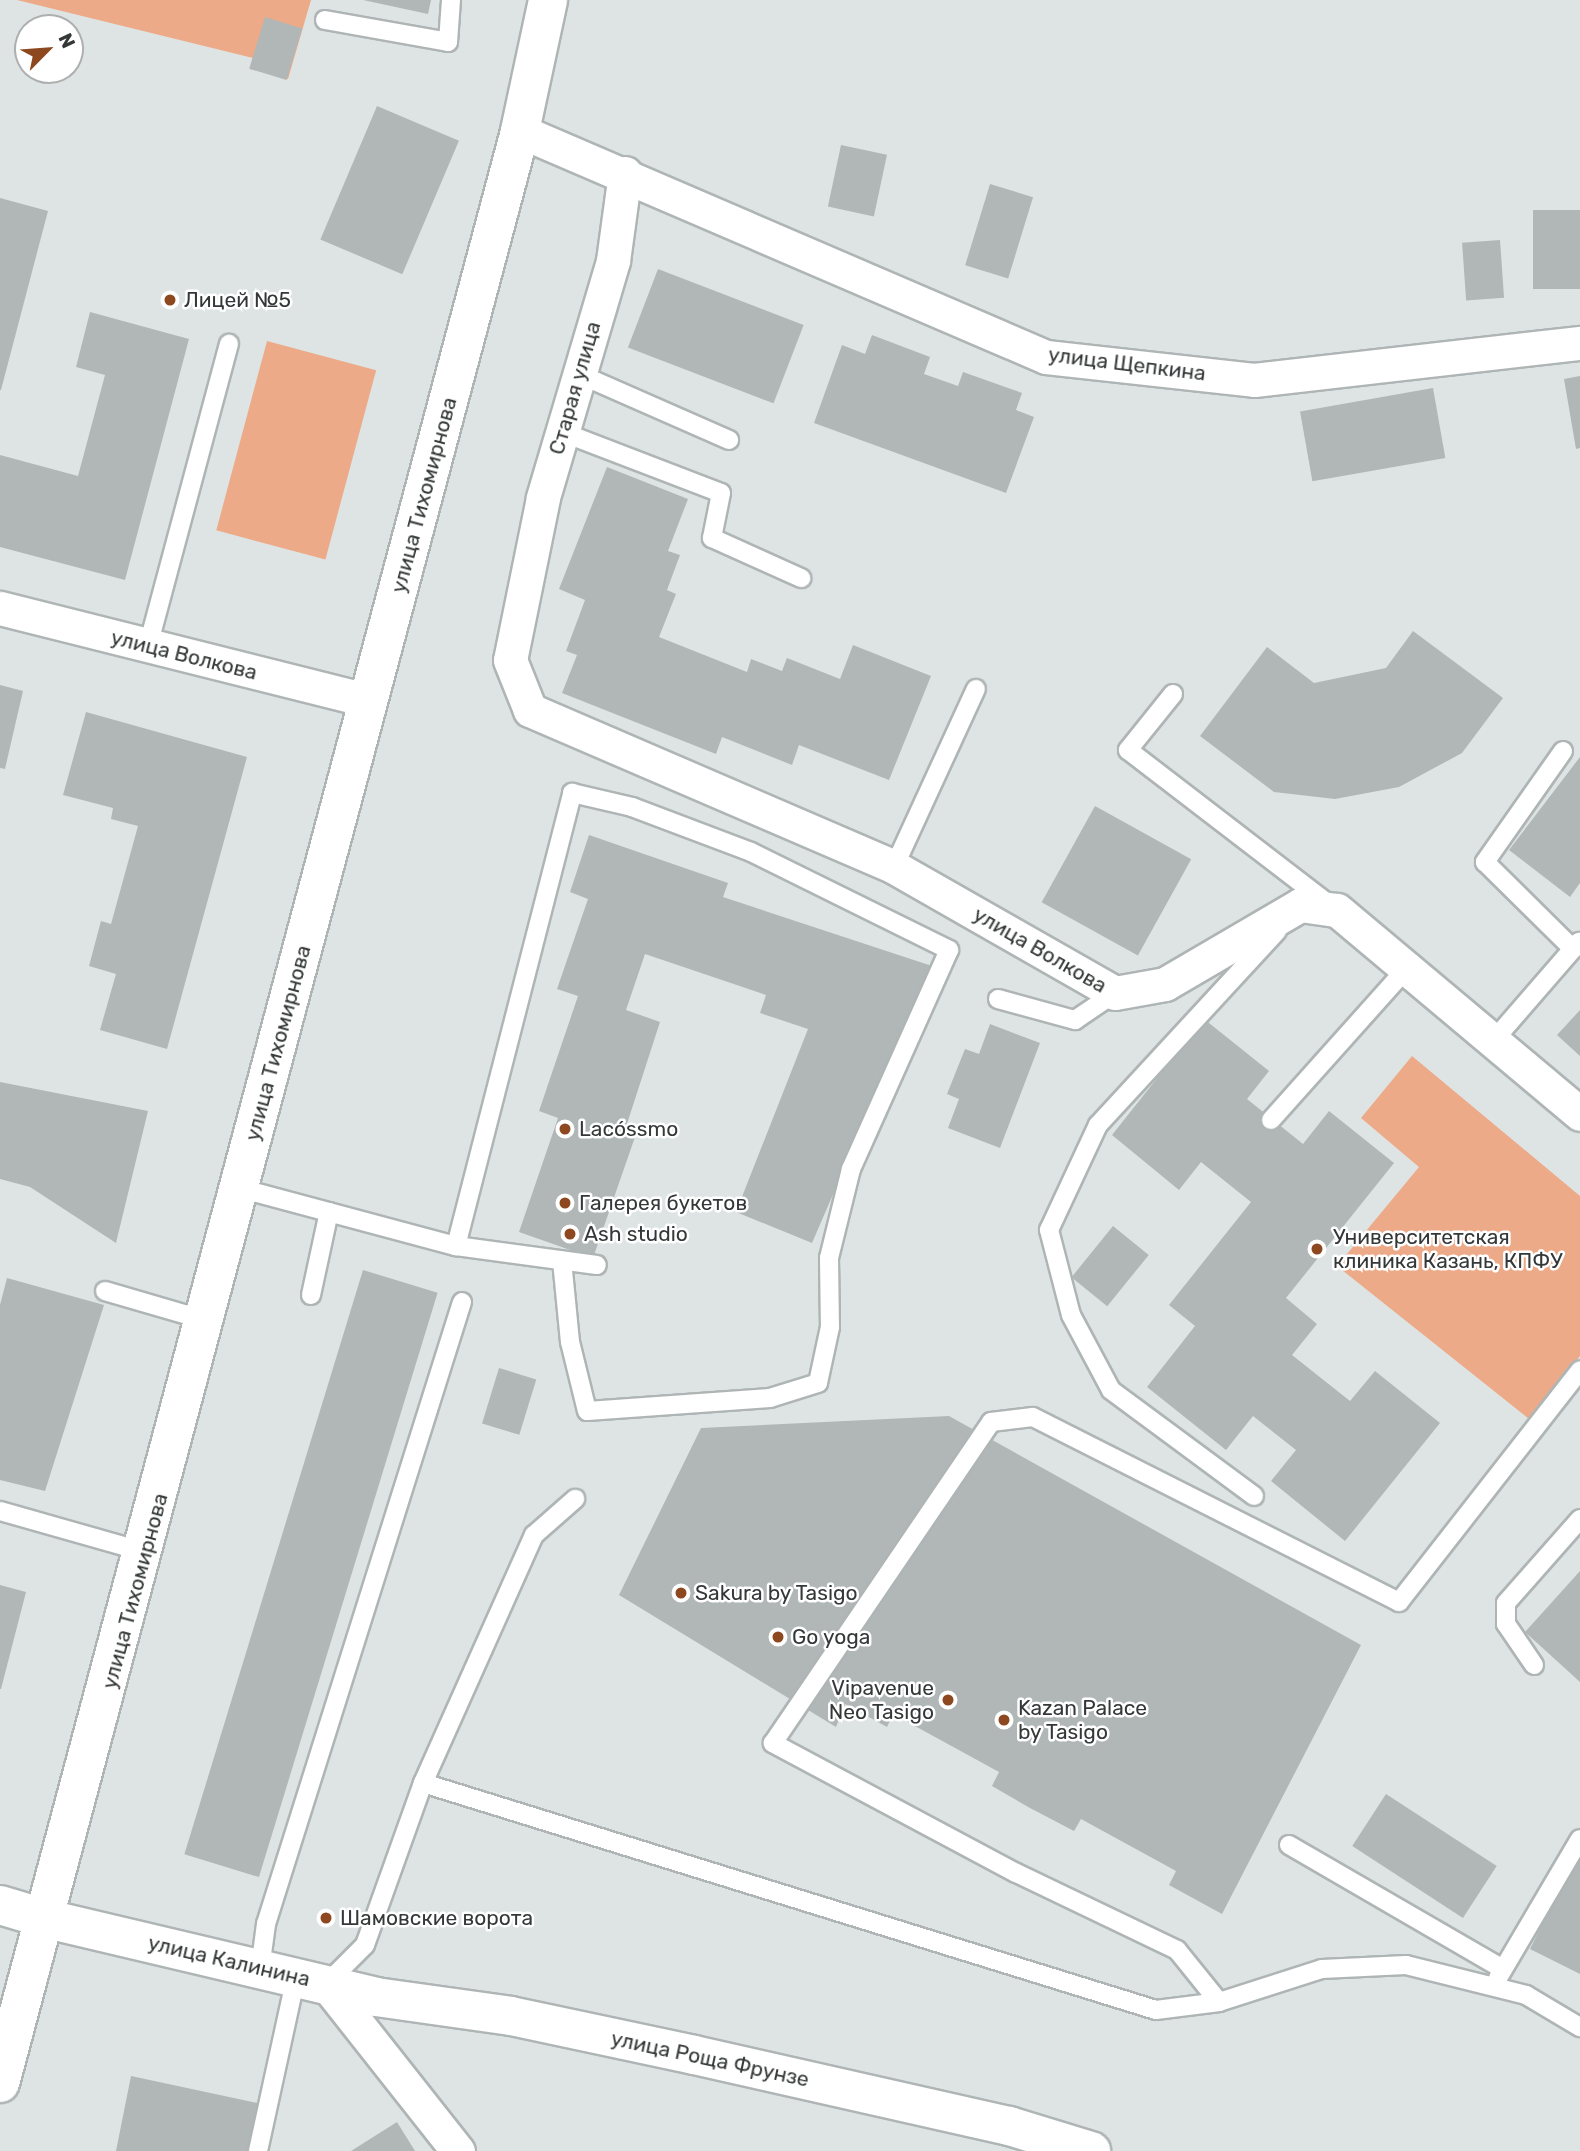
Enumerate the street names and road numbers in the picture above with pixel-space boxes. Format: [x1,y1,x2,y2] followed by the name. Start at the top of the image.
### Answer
[544,318,606,458] street label: Старая улица
[1047,342,1207,386] street label: улица Щепкина
[386,394,462,596] street label: улица Тихомирнова
[108,625,260,685] street label: улица Волкова
[969,902,1111,998] street label: улица Волкова
[240,942,316,1144] street label: улица Тихомирнова
[97,1490,173,1692] street label: улица Тихомирнова
[146,1930,312,1992] street label: улица Калинина
[609,2026,811,2092] street label: улица Роща Фрунзе

